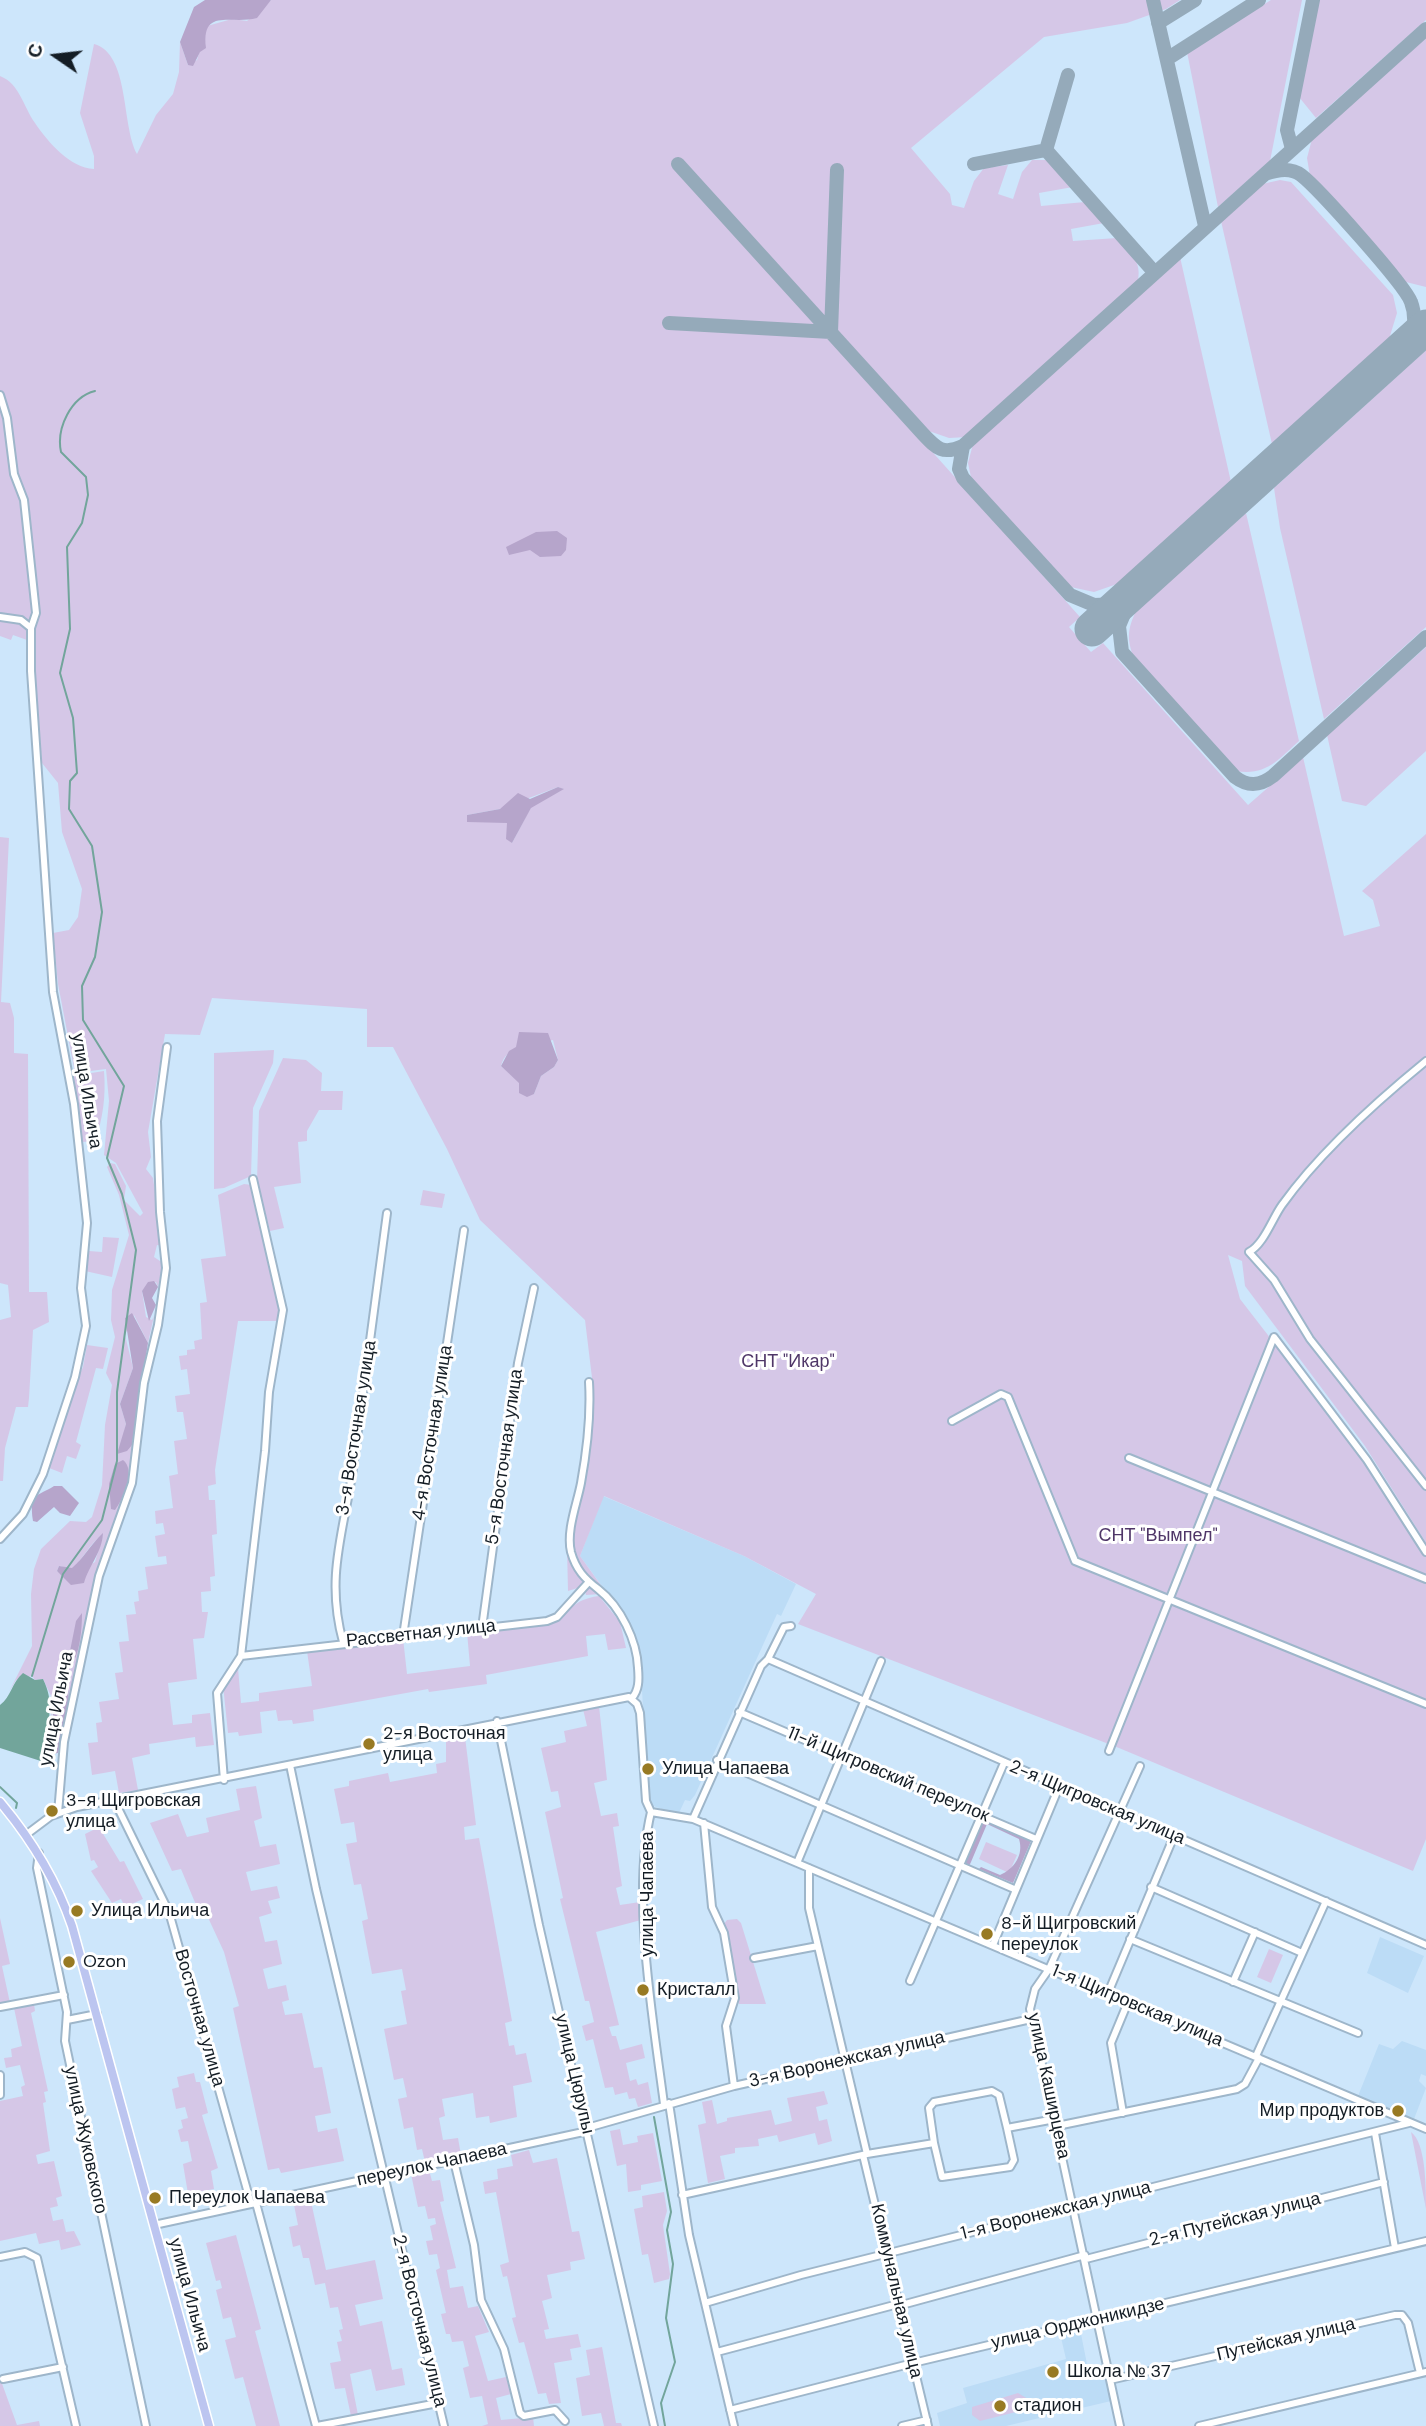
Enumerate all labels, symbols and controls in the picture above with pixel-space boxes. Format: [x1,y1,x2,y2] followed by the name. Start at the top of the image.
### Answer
[21,21,91,91] north arrow
[21,41,49,60] text: С
[66,1032,106,1150] street label: улица Ильича
[332,1339,382,1517] street label: 3-я Восточная улица
[408,1344,458,1522] street label: 4-я Восточная улица
[741,1351,835,1373] park label: СНТ "Икар"
[482,1368,528,1546] street label: 5-я Восточная улица
[1098,1525,1218,1547] park label: СНТ "Вымпел"
[345,1615,497,1653] street label: Рассветная улица
[35,1650,79,1768] street label: улица Ильича
[383,1723,505,1766] place label: 2-я Восточная улица
[784,1723,992,1827] street label: 11-й Щигровский переулок
[361,1736,377,1752] marker: 2-я Восточная улица
[1006,1756,1188,1850] street label: 2-я Щигровская улица
[662,1758,789,1780] place label: Улица Чапаева
[640,1761,656,1777] marker: Улица Чапаева
[66,1790,201,1832] place label: 3-я Щигровская улица
[44,1803,60,1819] marker: 3-я Щигровская улица
[637,1831,659,1957] street label: улица Чапаева
[91,1900,209,1922] place label: Улица Ильича
[69,1903,85,1919] marker: Улица Ильича
[1001,1913,1136,1955] place label: 8-й Щигровский переулок
[979,1926,995,1942] marker: 8-й Щигровский переулок
[169,1947,229,2089] street label: Восточная улица
[83,1951,126,1973] place label: Ozon
[61,1954,77,1970] marker: Ozon
[1048,1960,1226,2052] street label: 1-я Щигровская улица
[657,1979,736,2001] place label: Кристалл
[635,1982,651,1998] marker: Кристалл
[1022,2011,1074,2161] street label: улица Каширцева
[550,2012,598,2136] street label: улица Цюрупы
[747,2027,947,2093] street label: 3-я Воронежская улица
[59,2064,111,2216] street label: улица Жуковского
[1260,2100,1384,2122] place label: Мир продуктов
[1390,2103,1406,2119] marker: Мир продуктов
[355,2139,509,2191] street label: переулок Чапаева
[959,2177,1153,2245] street label: 1-я Воронежская улица
[169,2187,325,2209] place label: Переулок Чапаева
[1147,2188,1323,2252] street label: 2-я Путейская улица
[147,2190,163,2206] marker: Переулок Чапаева
[865,2202,927,2380] street label: Коммунальная улица
[387,2233,451,2409] street label: 2-я Восточная улица
[163,2236,215,2354] street label: улица Ильича
[989,2294,1167,2354] street label: улица Орджоникидзе
[1215,2314,1357,2366] street label: Путейская улица
[1067,2361,1171,2383] place label: Школа № 37
[1045,2364,1061,2380] marker: Школа № 37
[1014,2395,1082,2417] place label: стадион
[992,2398,1008,2414] marker: стадион

